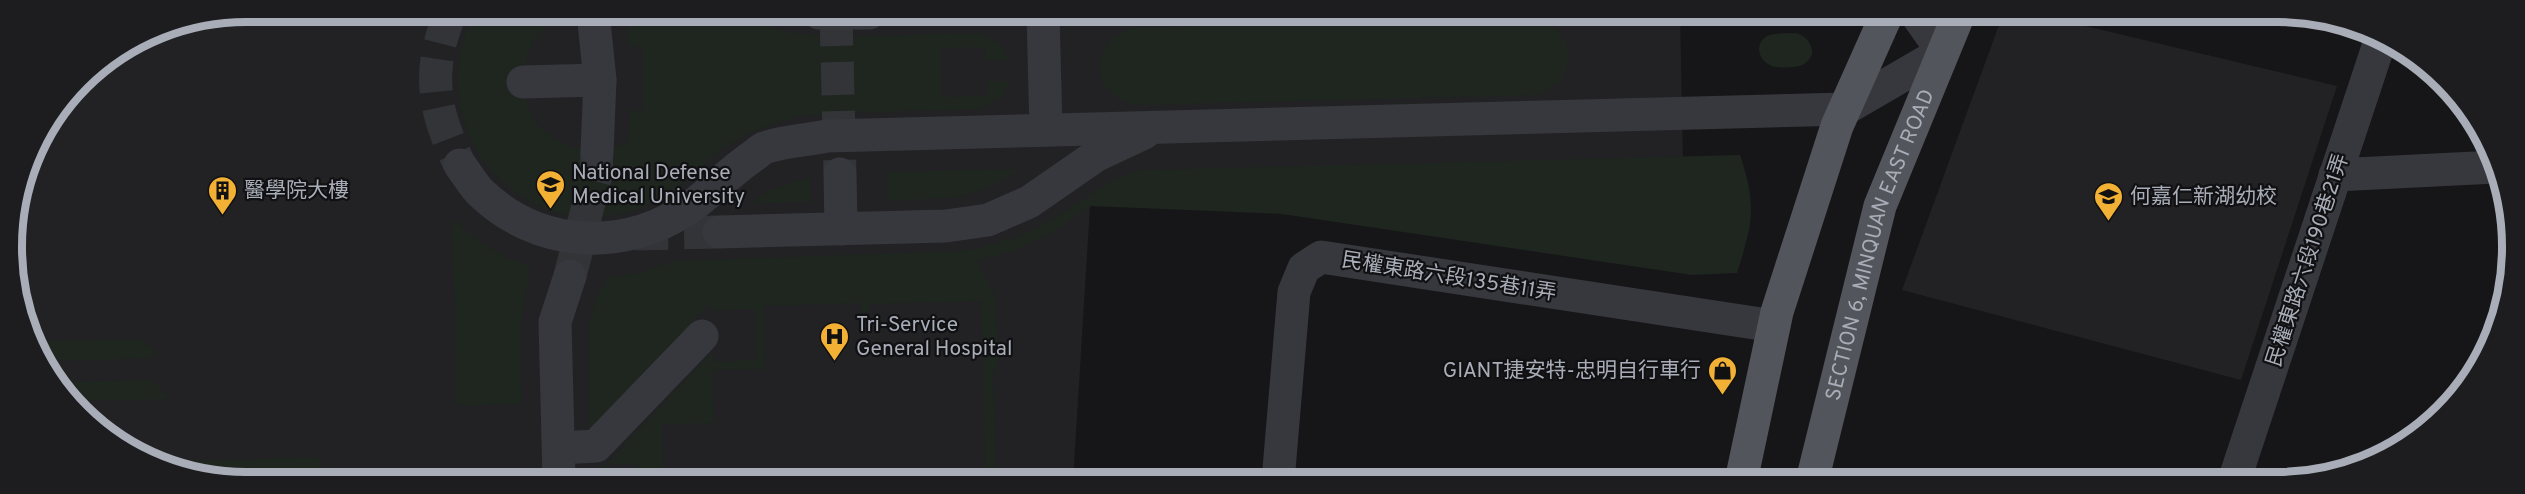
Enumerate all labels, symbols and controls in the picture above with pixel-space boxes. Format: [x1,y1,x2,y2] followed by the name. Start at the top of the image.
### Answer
[1820,86,1942,404] street label: SECTION 6, MINQUAN EAST ROAD
[2261,151,2356,370] street label: 民權東路六段190巷21弄
[572,160,745,211] place label: National Defense Medical University
[535,168,567,210] school or university icon: National Defense Medical University
[207,174,239,216] building icon: 醫學院大樓
[244,178,349,205] place label: 醫學院大樓
[2093,180,2125,222] school or university icon: 何嘉仁新湖幼校
[2130,184,2277,211] place label: 何嘉仁新湖幼校
[1339,247,1558,308] street label: 民權東路六段135巷11弄
[856,312,1012,363] place label: Tri-Service General Hospital
[819,320,851,362] hospital icon: Tri-Service General Hospital
[1706,354,1738,396] shop icon: GIANT捷安特-忠明自行車行
[1443,358,1701,385] place label: GIANT捷安特-忠明自行車行

